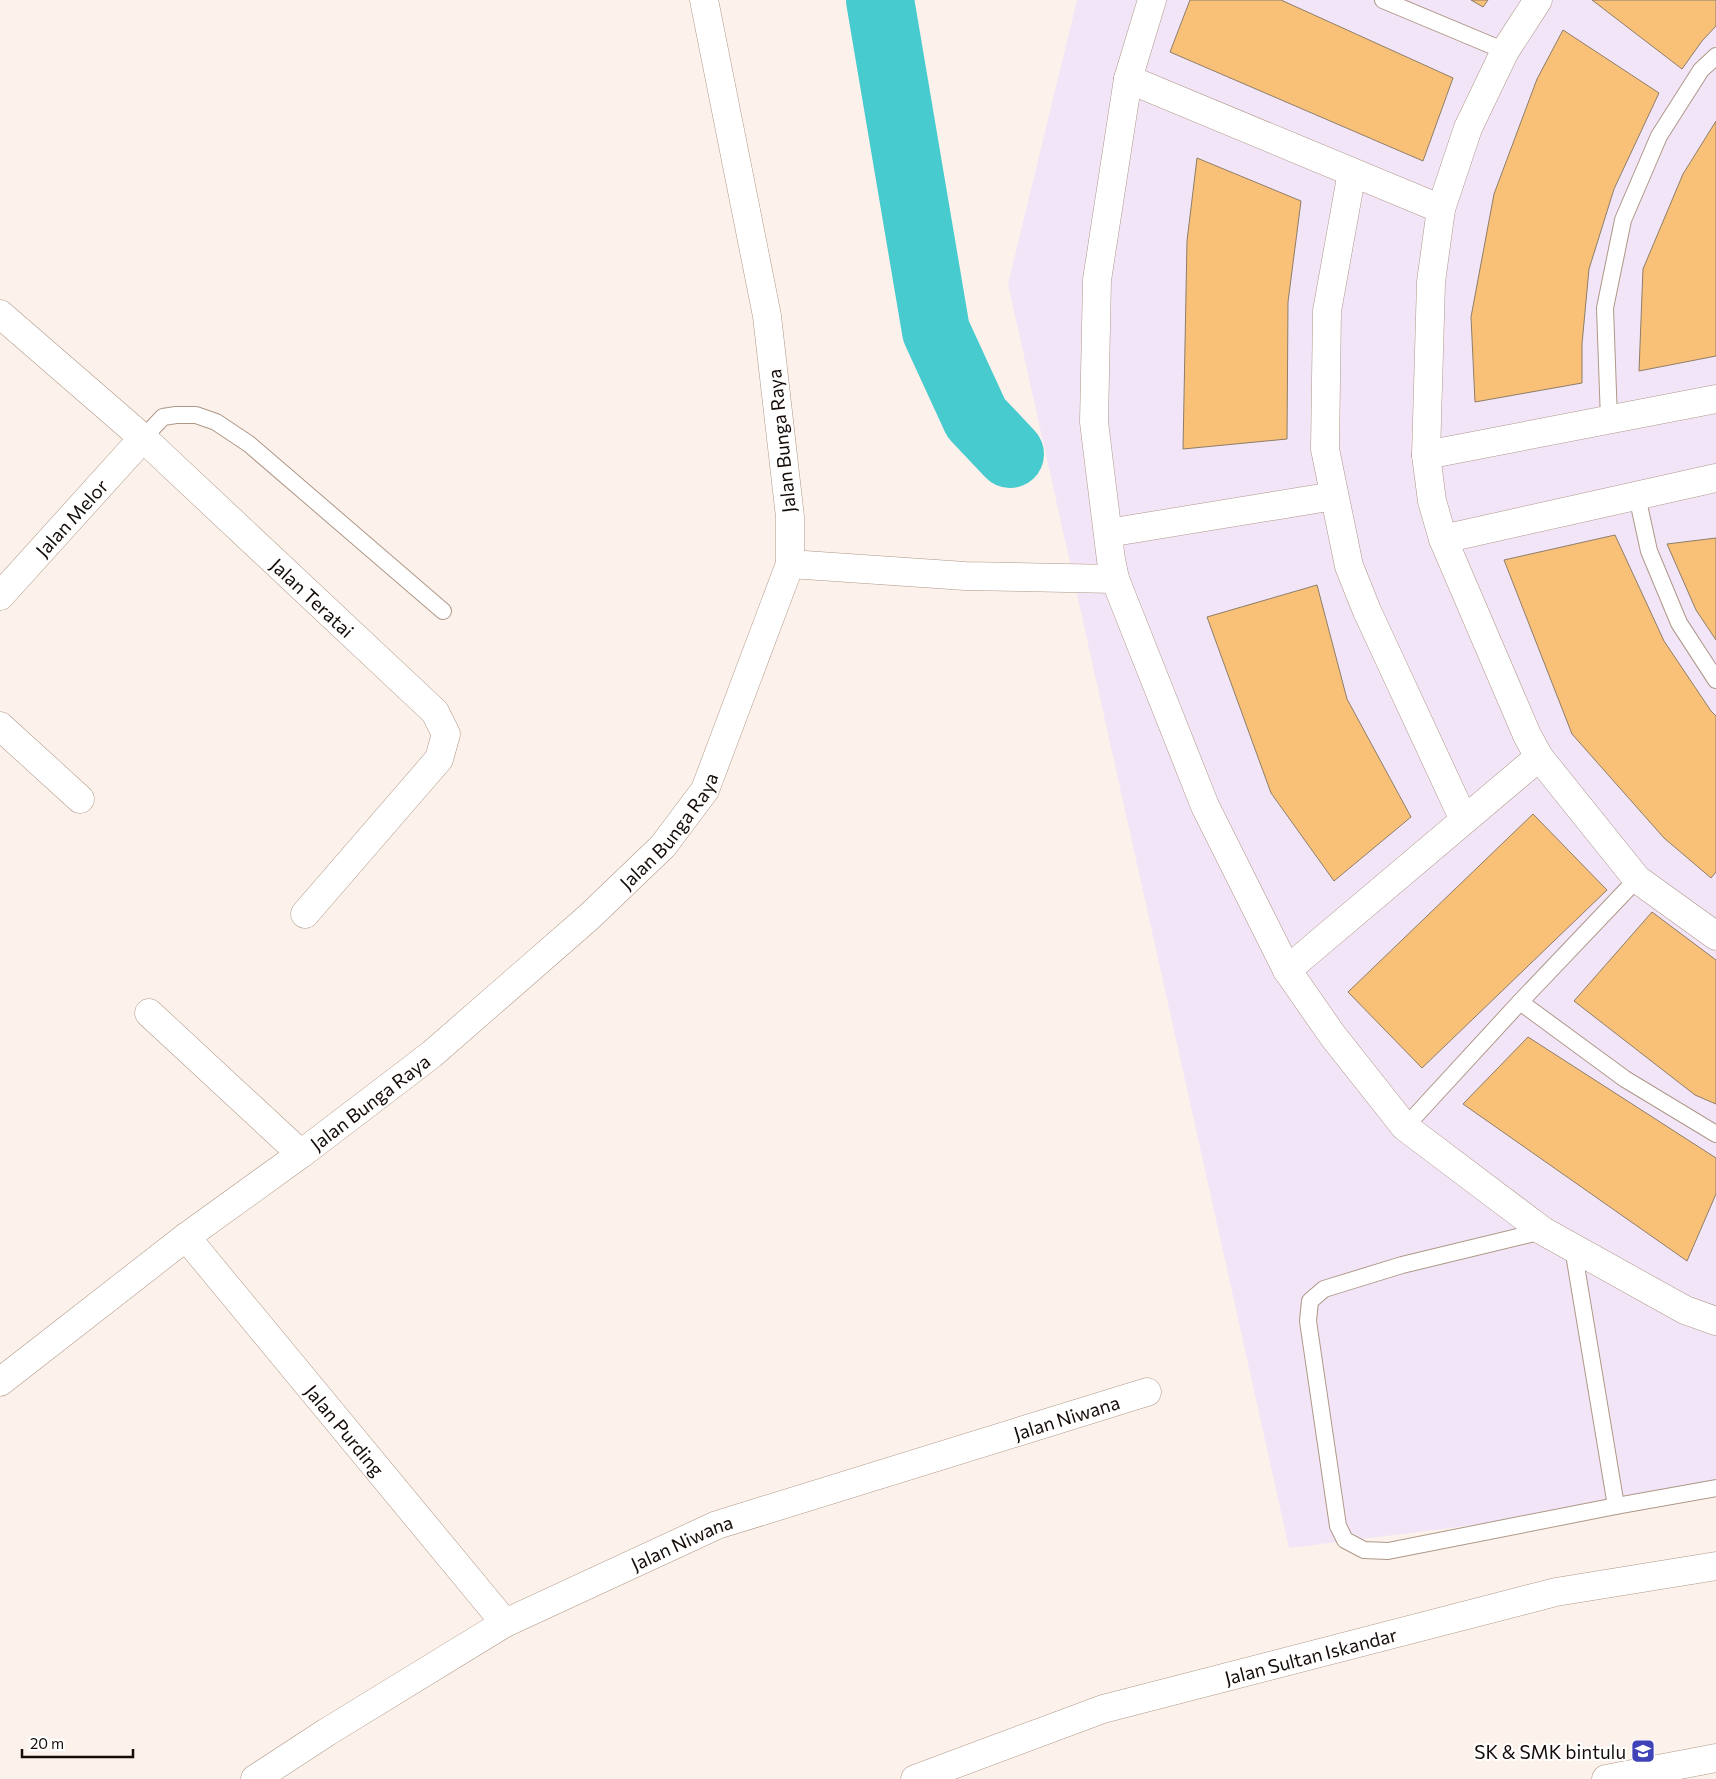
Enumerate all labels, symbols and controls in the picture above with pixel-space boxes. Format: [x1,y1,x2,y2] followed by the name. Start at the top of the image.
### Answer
[762,368,800,514] street label: Jalan Bunga Raya
[30,474,112,561] street label: Jalan Melor
[266,553,359,642] street label: Jalan Teratai
[614,769,722,893] street label: Jalan Bunga Raya
[305,1049,434,1155] street label: Jalan Bunga Raya
[301,1379,390,1480] street label: Jalan Purding
[1011,1390,1122,1444] street label: Jalan Niwana
[627,1509,735,1575] street label: Jalan Niwana
[1222,1622,1400,1689] street label: Jalan Sultan Iskandar
[22,1726,134,1758] scale bar
[30,1734,64,1752] text: 20 m
[1630,1738,1656,1764] school or university icon: SK & SMK bintulu
[1474,1740,1626,1763] place label: SK & SMK bintulu

